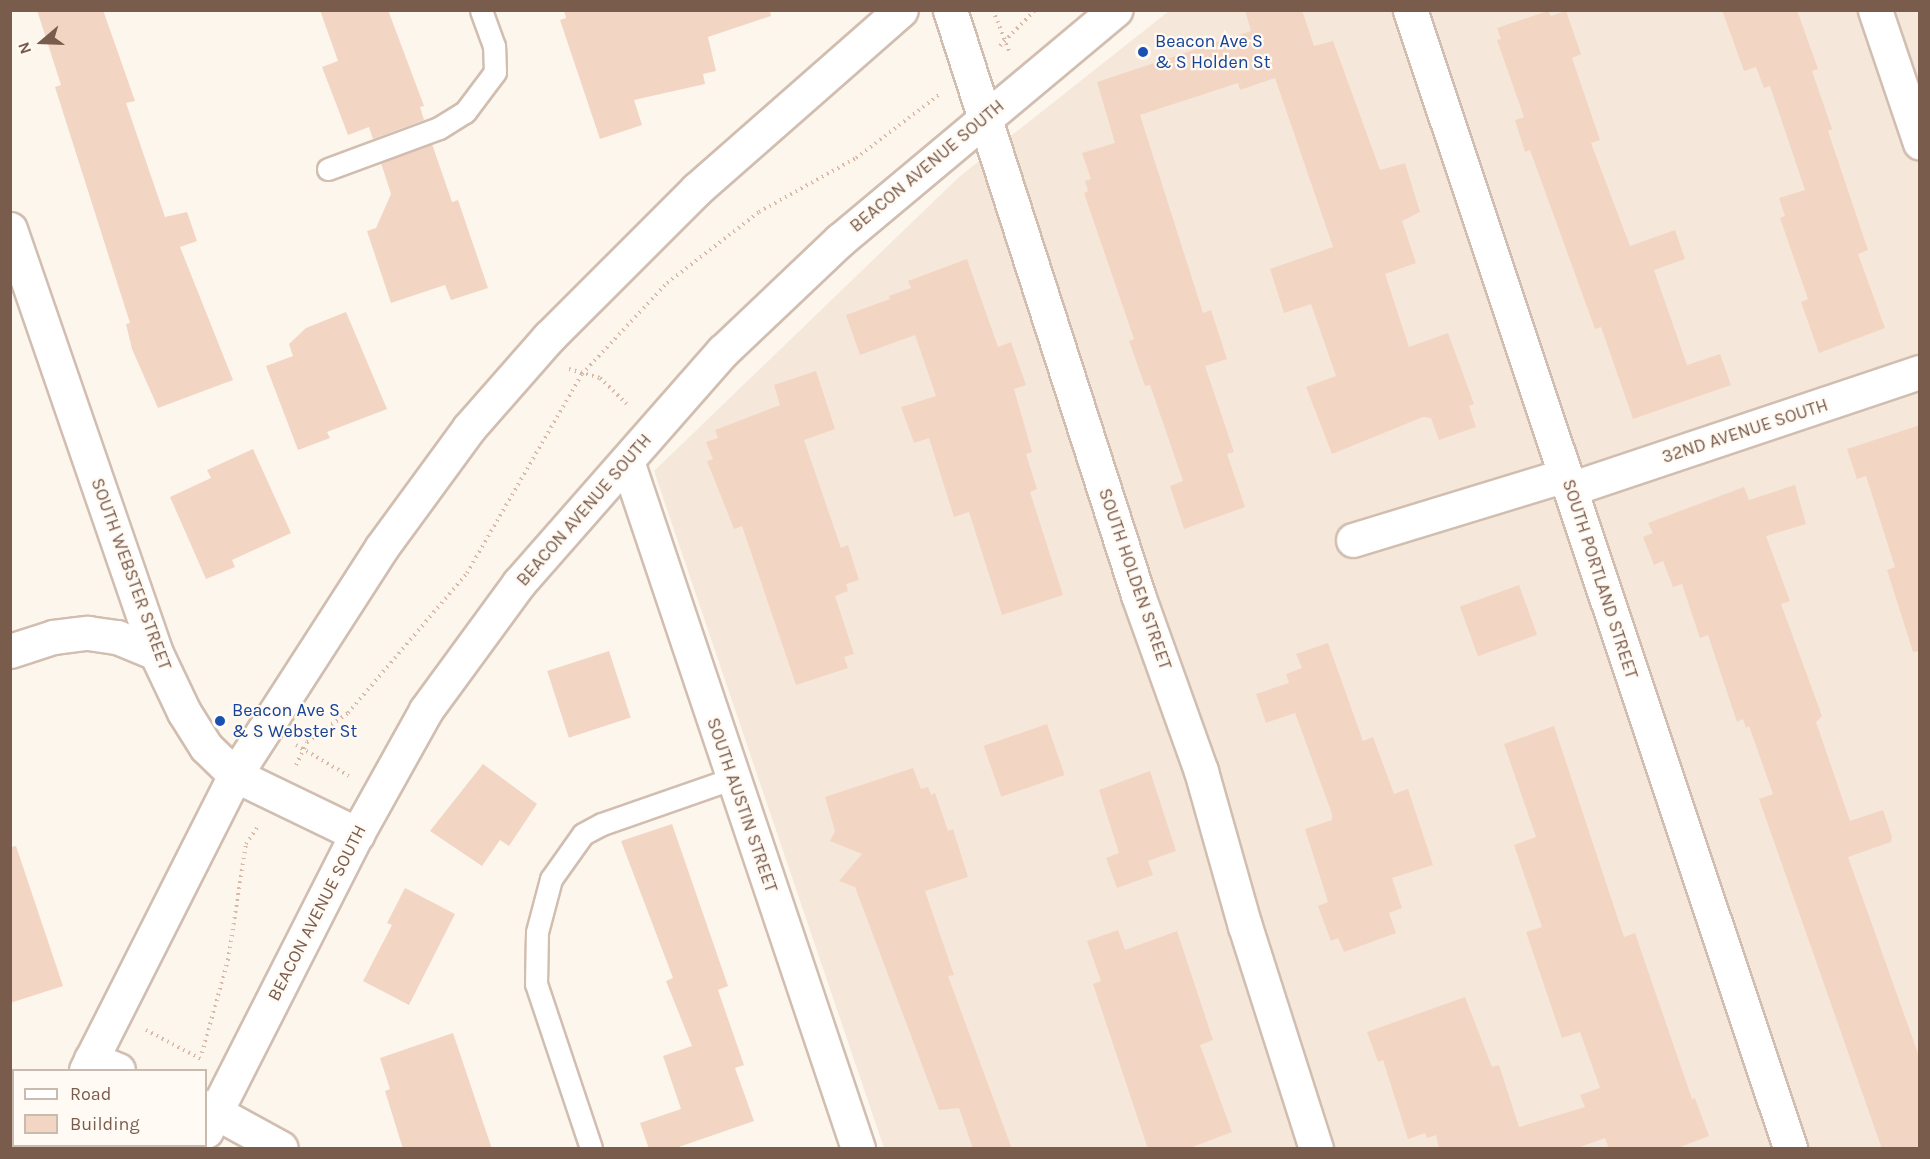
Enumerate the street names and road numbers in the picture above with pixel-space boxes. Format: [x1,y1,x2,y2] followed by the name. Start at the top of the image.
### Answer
[845,95,1009,237] street label: BEACON AVENUE SOUTH
[1659,394,1831,468] street label: 32ND AVENUE SOUTH
[512,429,656,591] street label: BEACON AVENUE SOUTH
[86,475,176,673] street label: SOUTH WEBSTER STREET
[1558,476,1642,682] street label: SOUTH PORTLAND STREET
[1094,485,1176,673] street label: SOUTH HOLDEN STREET
[702,715,782,895] street label: SOUTH AUSTIN STREET
[263,821,371,1005] street label: BEACON AVENUE SOUTH

